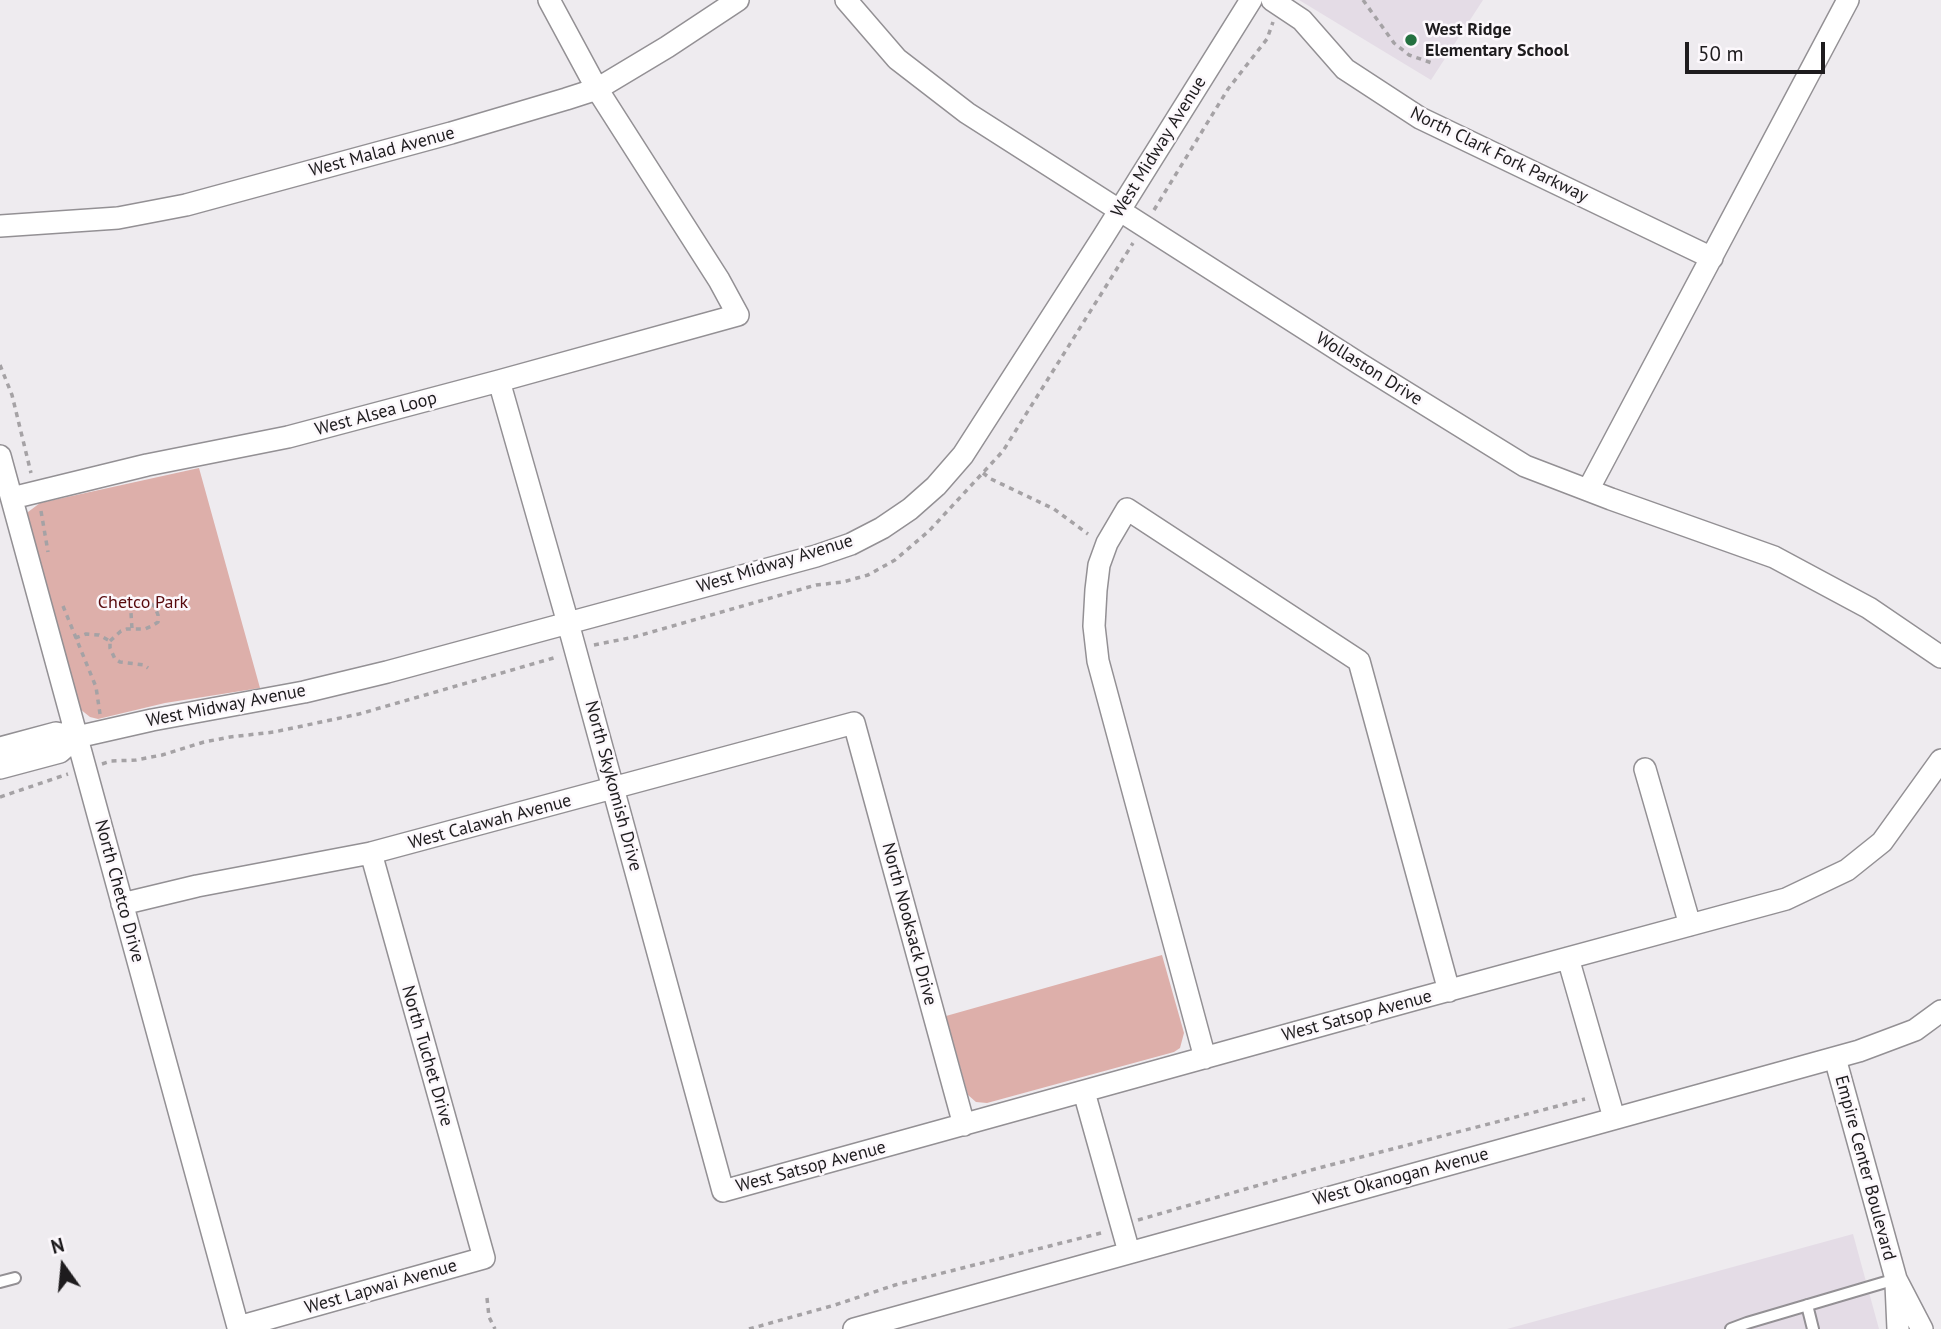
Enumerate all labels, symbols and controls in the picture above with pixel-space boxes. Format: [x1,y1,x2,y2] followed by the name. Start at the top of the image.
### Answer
[1425,19,1569,61] place label: West Ridge Elementary School
[1689,28,1829,72] scale bar
[1403,32,1419,48] marker: West Ridge Elementary School
[1698,40,1744,67] text: 50 m
[1107,73,1211,221] street label: West Midway Avenue
[1406,102,1592,208] street label: North Clark Fork Parkway
[307,122,457,182] street label: West Malad Avenue
[1312,328,1426,410] street label: Wollaston Drive
[313,387,439,441] street label: West Alsea Loop
[694,530,856,598] street label: West Midway Avenue
[98,592,188,614] park label: Chetco Park
[144,680,308,732] street label: West Midway Avenue
[580,698,646,874] street label: North Skykomish Drive
[406,790,574,854] street label: West Calawah Avenue
[90,817,148,965] street label: North Chetco Drive
[877,840,941,1008] street label: North Nooksack Drive
[397,983,457,1129] street label: North Tuchet Drive
[1280,986,1434,1046] street label: West Satsop Avenue
[1830,1073,1900,1263] street label: Empire Center Boulevard
[734,1137,888,1197] street label: West Satsop Avenue
[1311,1143,1491,1211] street label: West Okanogan Avenue
[28,1231,98,1301] north arrow
[48,1233,67,1259] text: N
[302,1255,460,1319] street label: West Lapwai Avenue

